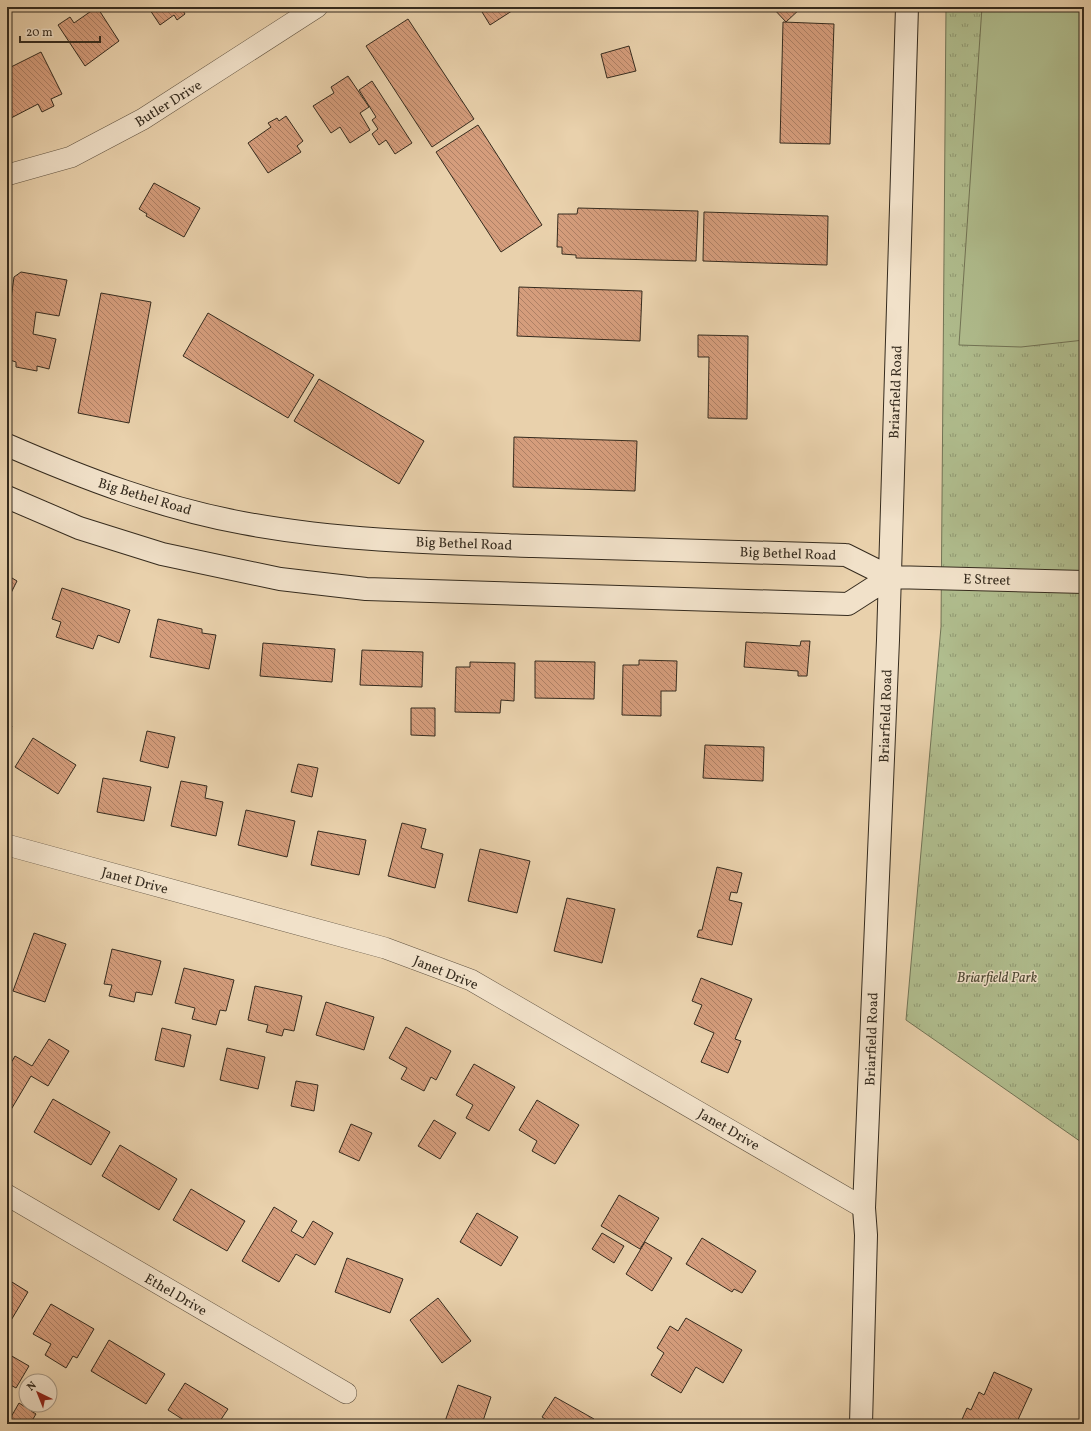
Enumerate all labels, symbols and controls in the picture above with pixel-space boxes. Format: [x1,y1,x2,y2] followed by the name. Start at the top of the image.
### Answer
[20,18,100,44] scale bar
[26,25,53,41] text: 20 m
[132,76,206,132] street label: Butler Drive
[885,345,908,439] street label: Briarfield Road
[96,474,194,521] street label: Big Bethel Road
[415,533,513,556] street label: Big Bethel Road
[739,543,837,566] street label: Big Bethel Road
[963,570,1011,591] street label: E Street
[875,669,898,763] street label: Briarfield Road
[99,863,170,900] street label: Janet Drive
[410,952,481,995] street label: Janet Drive
[957,969,1038,988] park label: Briarfield Park
[861,992,884,1086] street label: Briarfield Road
[694,1105,763,1156] street label: Janet Drive
[140,1270,210,1321] street label: Ethel Drive
[18,1373,58,1413] north arrow
[24,1379,40,1395] text: N

